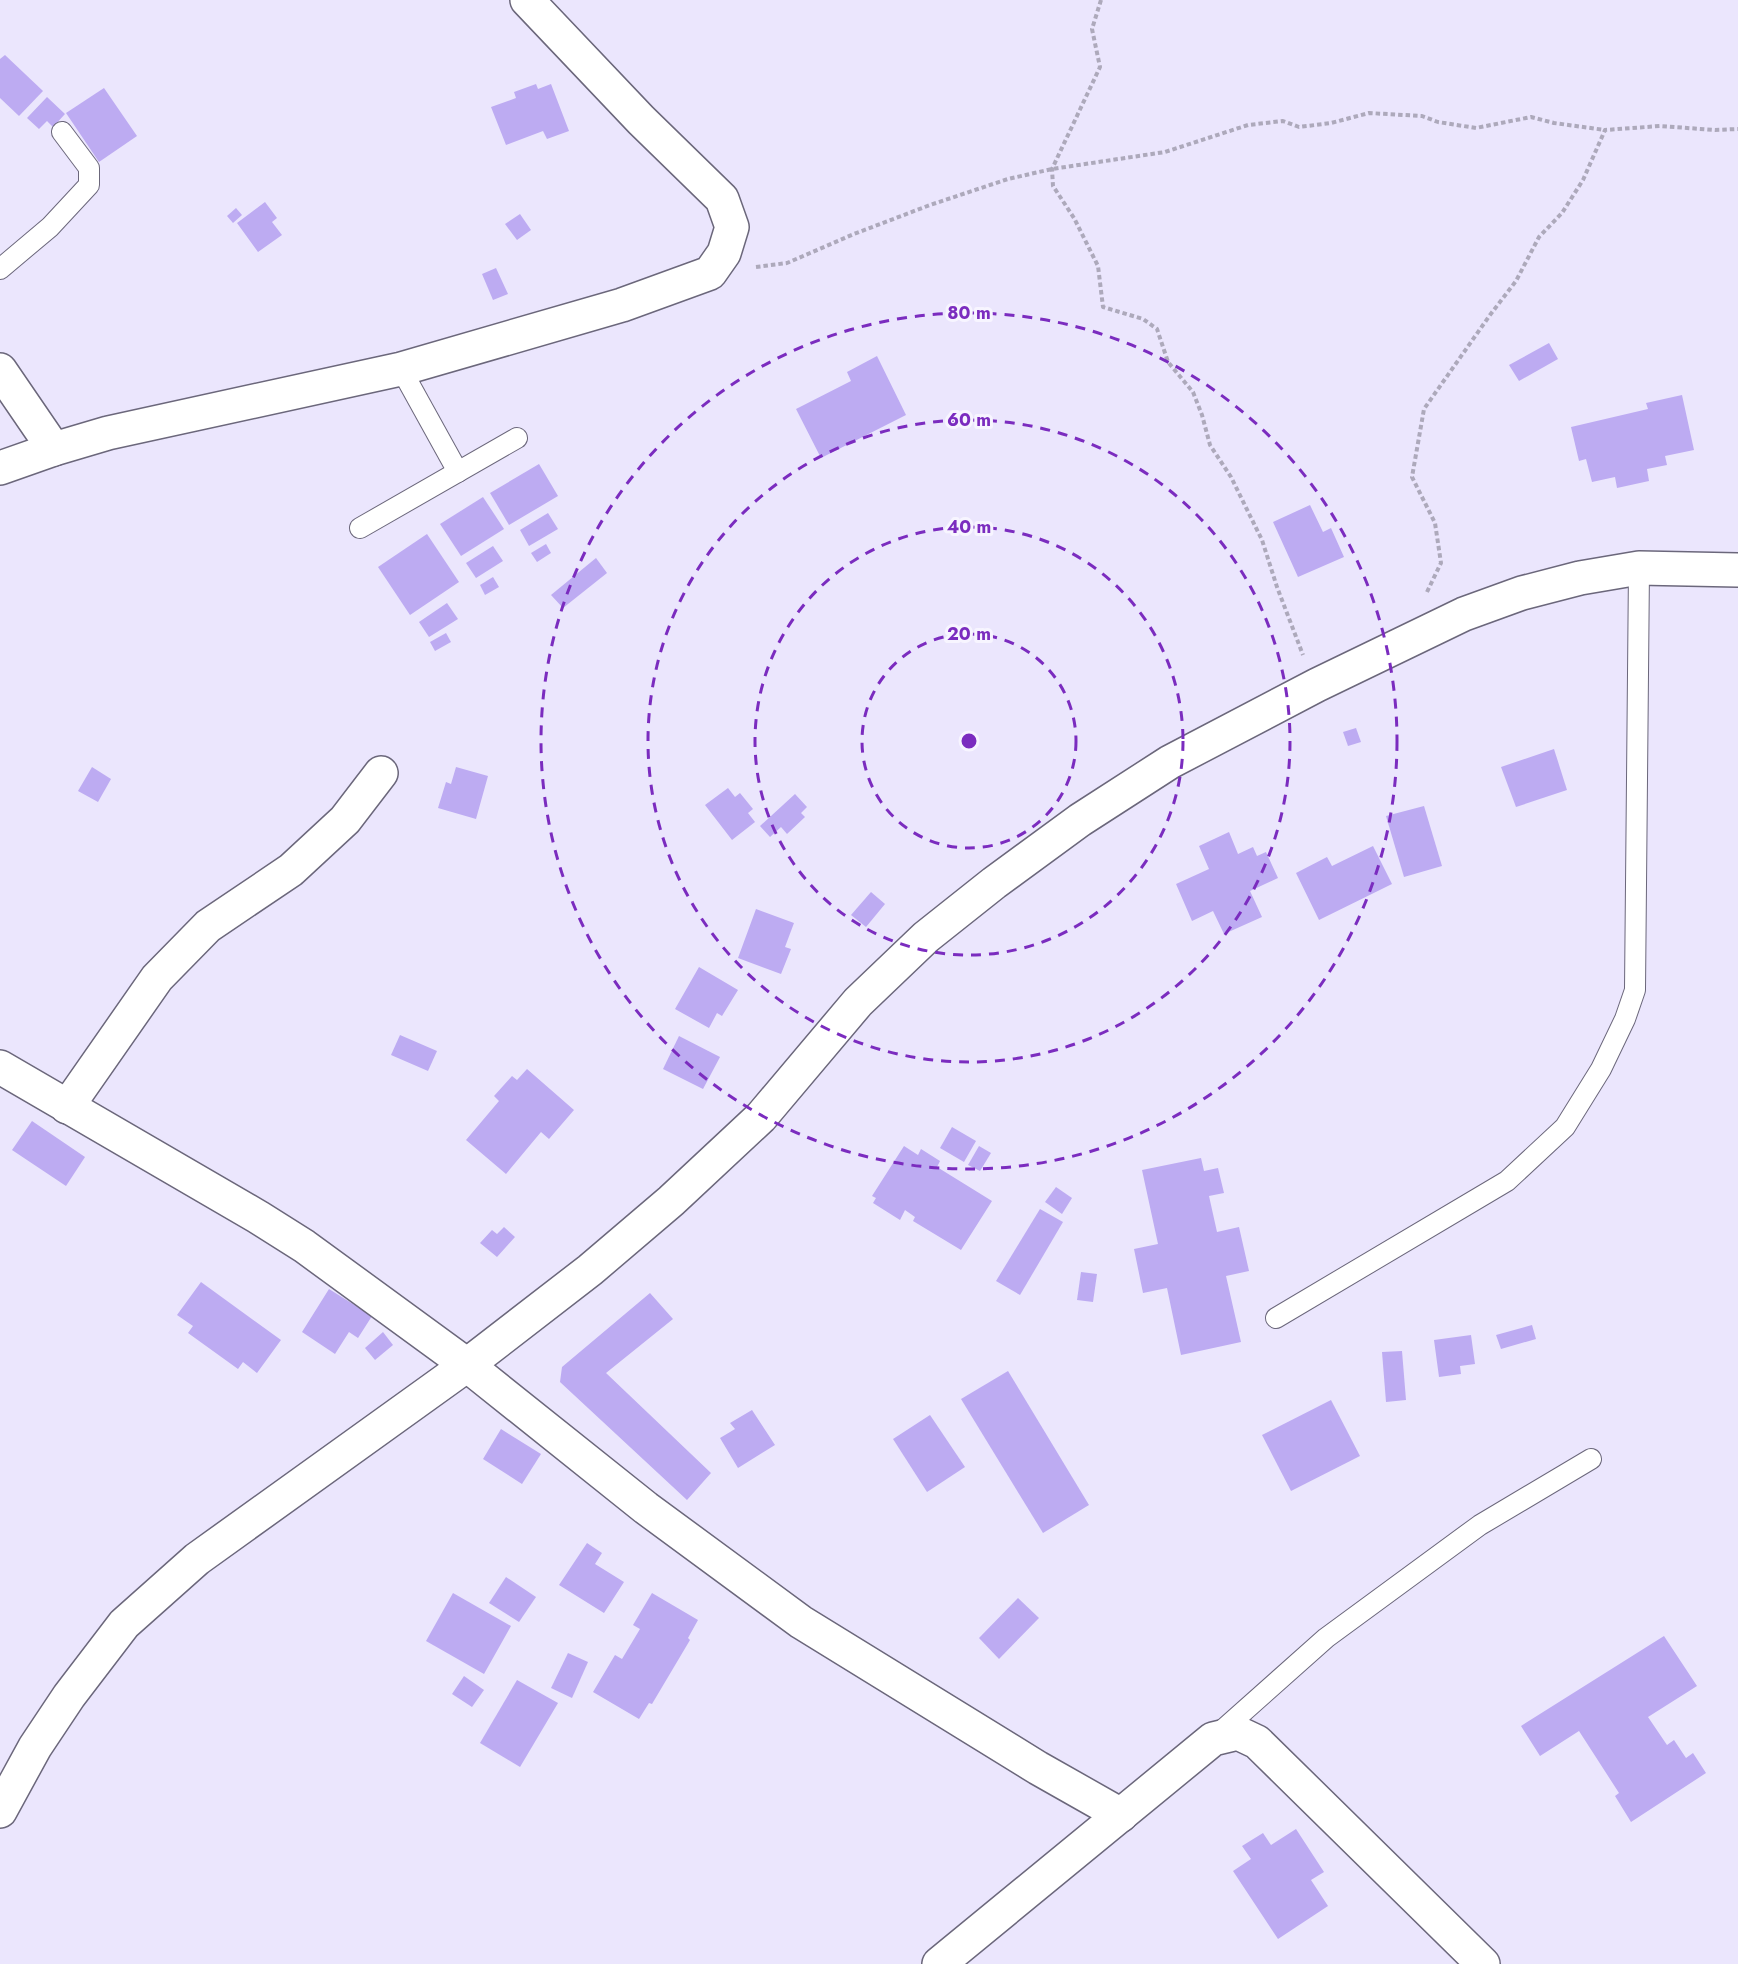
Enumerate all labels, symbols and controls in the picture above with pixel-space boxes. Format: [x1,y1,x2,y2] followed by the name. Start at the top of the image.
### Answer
[947,300,991,326] text: 80 m
[947,407,991,433] text: 60 m
[947,514,991,540] text: 40 m
[947,621,991,647] text: 20 m
[959,731,979,751] centre of rings

